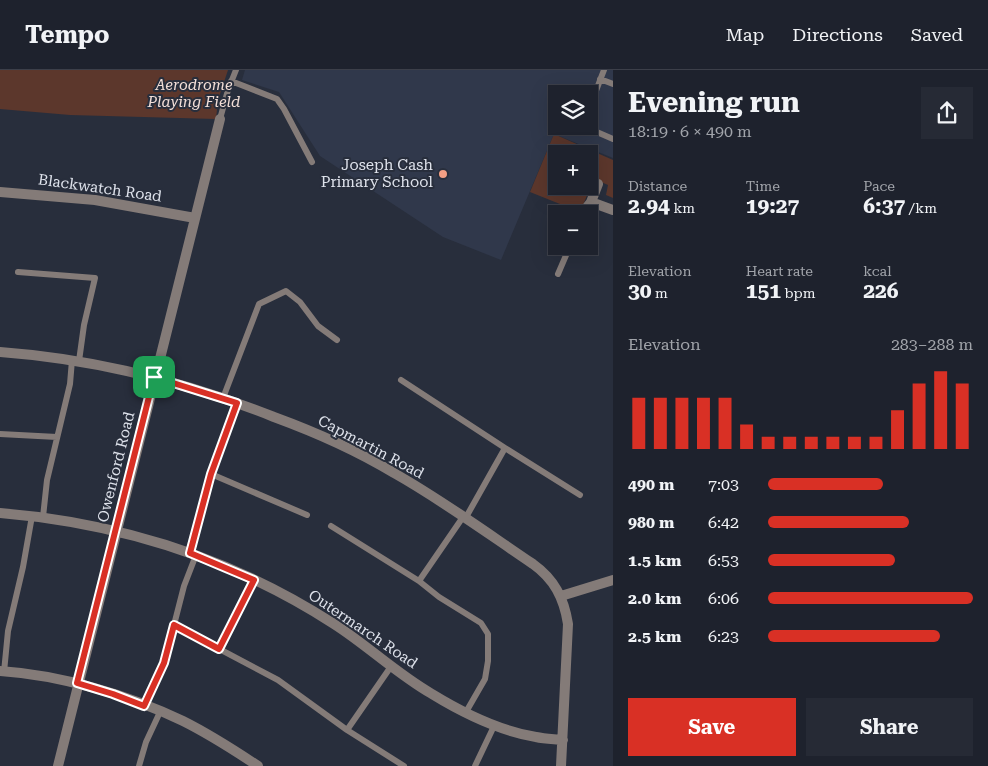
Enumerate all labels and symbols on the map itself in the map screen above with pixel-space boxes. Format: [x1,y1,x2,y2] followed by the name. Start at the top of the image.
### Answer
[147,76,240,111] park label: Aerodrome Playing Field
[321,156,433,191] place label: Joseph Cash Primary School
[437,168,449,180] marker: Joseph Cash Primary School
[37,170,163,206] street label: Blackwatch Road
[133,356,175,398] pin
[94,409,139,524] street label: Owenford Road
[315,411,427,483] street label: Capmartin Road
[305,586,421,672] street label: Outermarch Road

